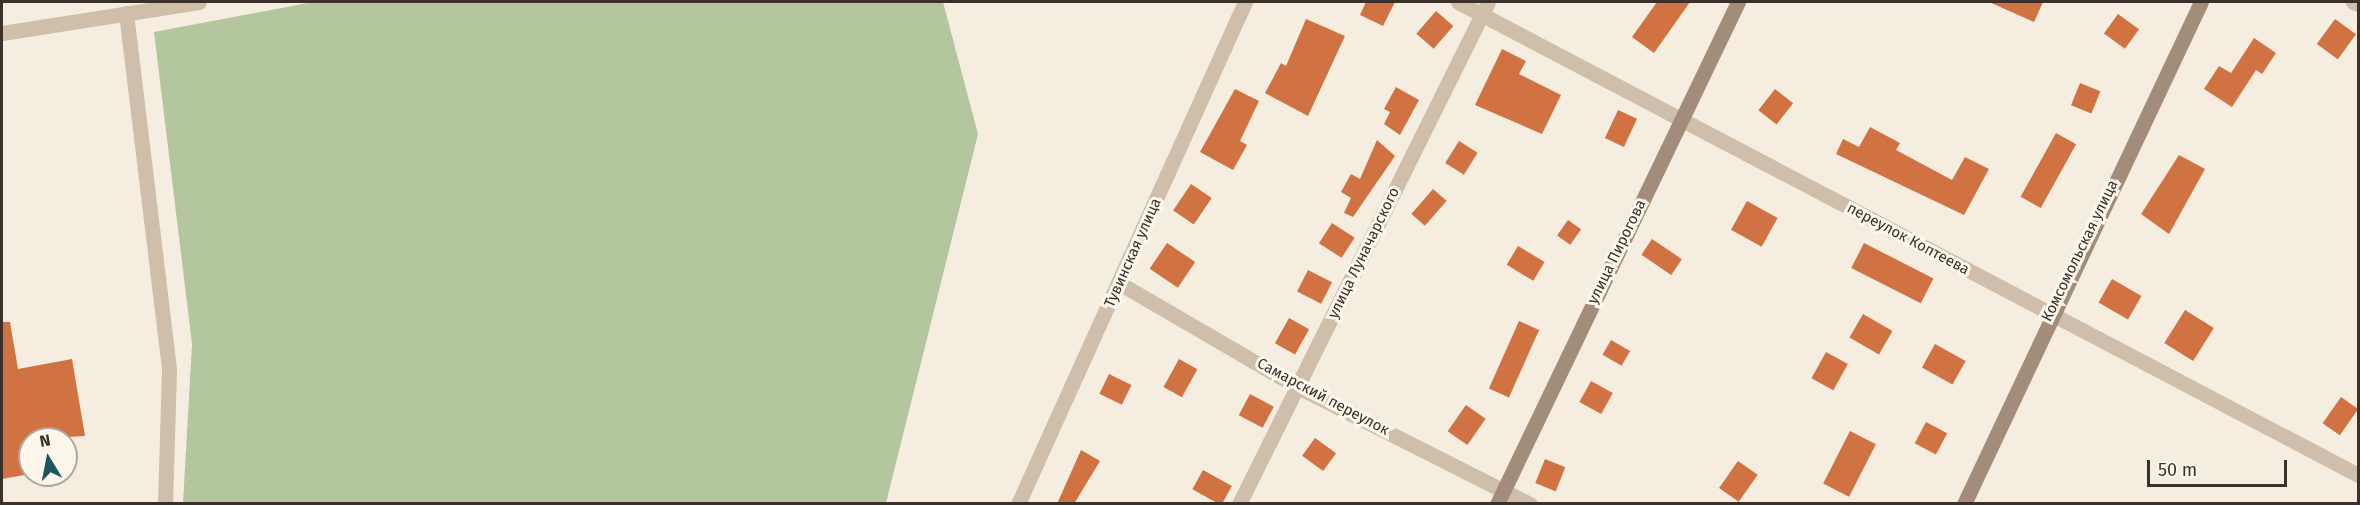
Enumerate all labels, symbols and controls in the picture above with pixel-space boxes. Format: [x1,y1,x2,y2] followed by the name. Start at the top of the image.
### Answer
[2038,177,2122,325] street label: Комсомольская улица
[1324,184,1404,322] street label: улица Луначарского
[1101,196,1165,310] street label: Тувинская улица
[1584,197,1650,307] street label: улица Пирогова
[1844,199,1972,279] street label: переулок Коптеева
[1254,355,1392,439] street label: Самарский переулок
[18,427,78,487] north arrow
[38,430,52,451] text: N
[2150,448,2290,486] scale bar
[2158,459,2197,481] text: 50 m

